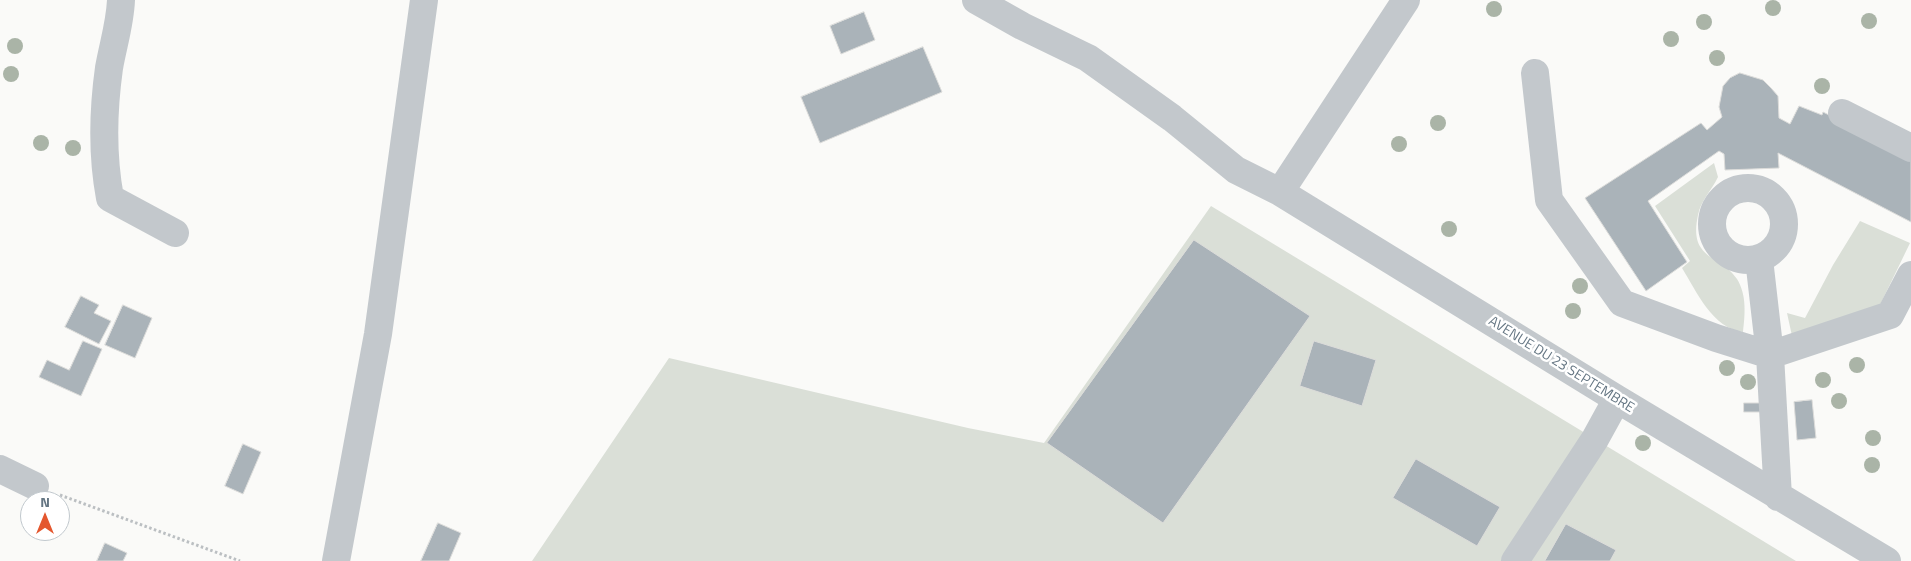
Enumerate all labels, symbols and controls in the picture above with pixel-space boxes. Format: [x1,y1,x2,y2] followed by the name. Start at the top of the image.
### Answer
[1485,313,1637,417] street label: AVENUE DU 23 SEPTEMBRE
[20,491,70,541] north arrow
[40,491,50,512] text: N

